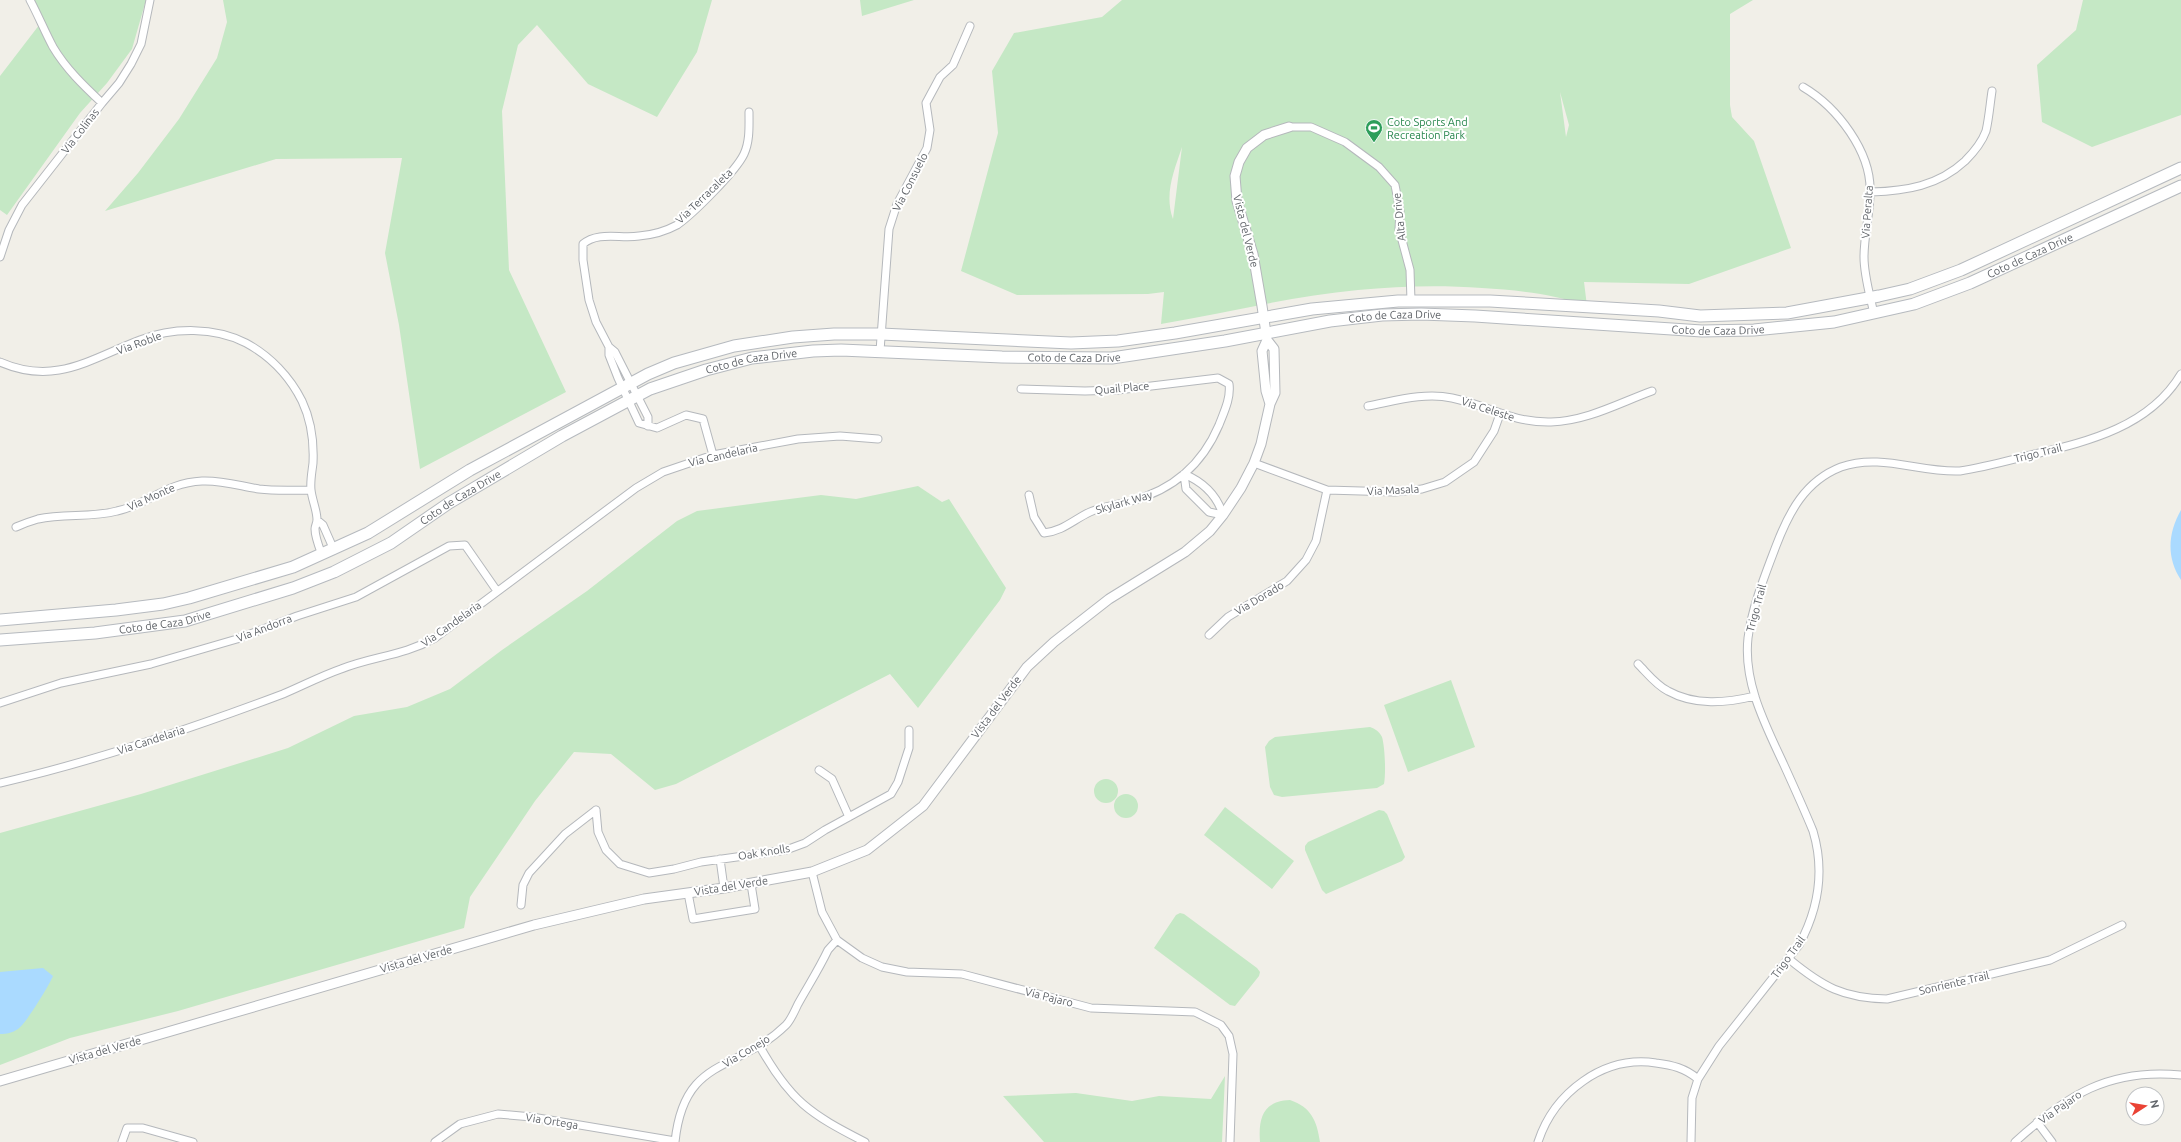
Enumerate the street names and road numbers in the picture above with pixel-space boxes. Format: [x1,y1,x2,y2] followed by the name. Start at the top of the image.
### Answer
[59,106,101,156] street label: Via Colinas
[890,151,930,213] street label: Via Consuelo
[673,166,735,226] street label: Via Terracaleta
[1859,185,1875,239] street label: Via Peralta
[1390,192,1408,242] street label: Alta Drive
[1231,193,1261,269] street label: Vista del Verde
[1985,231,2075,280] street label: Coto de Caza Drive
[1348,308,1442,325] street label: Coto de Caza Drive
[1671,323,1765,337] street label: Coto de Caza Drive
[115,329,163,357] street label: Via Roble
[704,347,798,376] street label: Coto de Caza Drive
[1028,351,1122,364] street label: Coto de Caza Drive
[1094,380,1150,396] street label: Quail Place
[1460,395,1516,423] street label: Via Celeste
[687,441,759,469] street label: Via Candelaria
[2013,441,2063,465] street label: Trigo Trail
[418,468,503,527] street label: Coto de Caza Drive
[125,481,177,513] street label: Via Monte
[1367,483,1419,497] street label: Via Masala
[1094,488,1154,516] street label: Skylark Way
[1232,579,1286,617] street label: Via Dorado
[1744,583,1768,633] street label: Trigo Trail
[419,599,483,649] street label: Via Candelaria
[118,608,212,636] street label: Coto de Caza Drive
[235,612,293,644] street label: Via Andorra
[969,674,1023,740] street label: Vista del Verde
[116,723,186,757] street label: Via Candelaria
[737,842,791,862] street label: Oak Knolls
[693,874,769,898] street label: Vista del Verde
[1769,934,1807,980] street label: Trigo Trail
[379,943,453,975] street label: Vista del Verde
[1918,969,1990,997] street label: Sonriente Trail
[1024,985,1074,1009] street label: Via Pajaro
[720,1032,772,1070] street label: Via Conejo
[68,1034,142,1066] street label: Vista del Verde
[2036,1088,2084,1126] street label: Via Pajaro
[525,1111,579,1131] street label: Via Ortega

